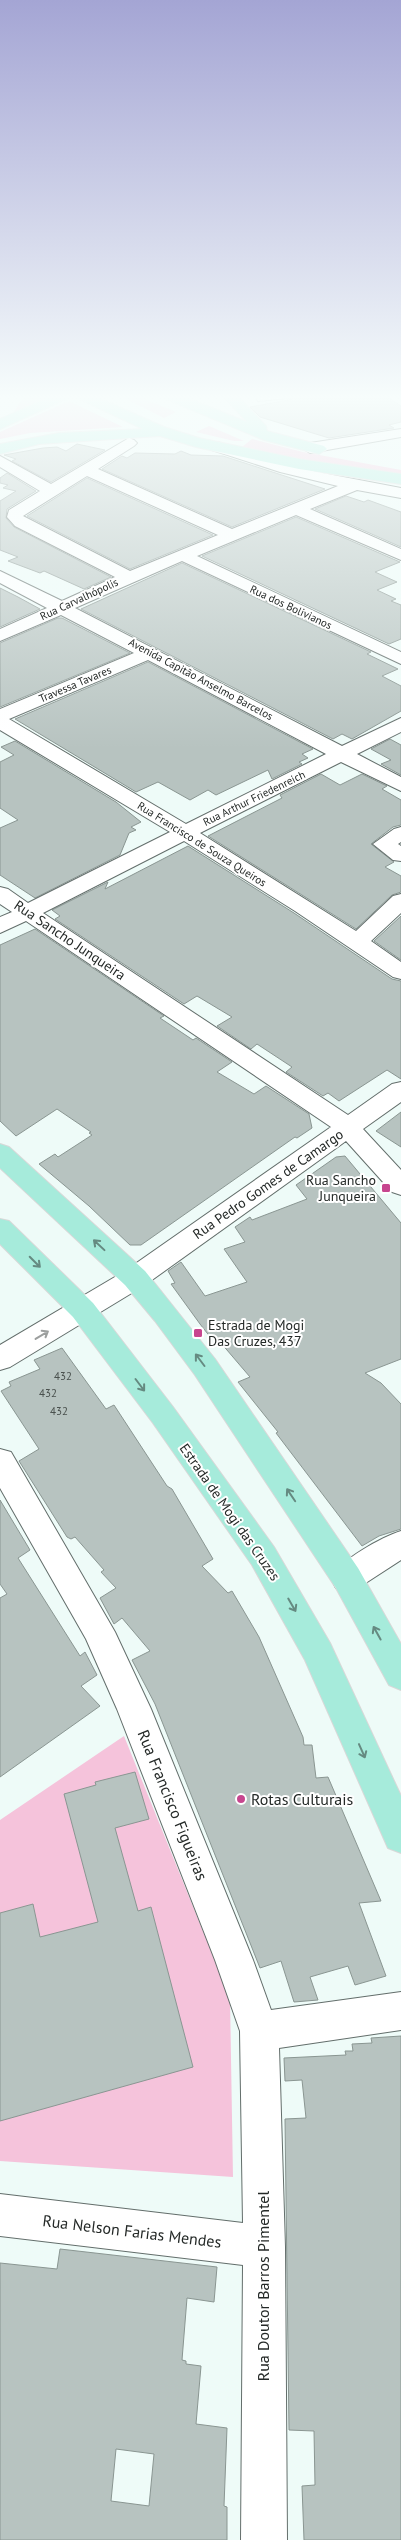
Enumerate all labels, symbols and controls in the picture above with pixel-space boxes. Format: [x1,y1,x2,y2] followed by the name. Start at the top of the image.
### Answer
[38,575,121,623] street label: Rua Carvalhópolis
[248,582,335,632] street label: Rua dos Bolivianos
[126,635,276,723] street label: Avenida Capitão Anselmo Barcelos
[37,662,114,706] street label: Travessa Tavares
[201,767,307,829] street label: Rua Arthur Friedenreich
[135,798,269,890] street label: Rua Francisco de Souza Queiros
[11,896,129,984] street label: Rua Sancho Junqueira
[189,1125,347,1243] street label: Rua Pedro Gomes de Camargo
[306,1171,376,1205] place label: Rua Sancho Junqueira
[380,1182,392,1194] marker: Rua Sancho Junqueira
[93,1239,106,1251] one-way arrow
[28,1256,41,1268] one-way arrow
[208,1316,304,1350] place label: Estrada de Mogi Das Cruzes, 437
[192,1327,204,1339] marker: Estrada de Mogi Das Cruzes, 437
[34,1329,48,1339] one-way arrow
[195,1353,205,1367] one-way arrow
[54,1369,72,1383] house number: 432
[135,1378,145,1392] one-way arrow
[39,1386,57,1400] house number: 432
[50,1404,68,1418] house number: 432
[176,1440,284,1584] street label: Estrada de Mogi das Cruzes
[286,1488,296,1502] one-way arrow
[288,1597,298,1611] one-way arrow
[372,1625,382,1640] one-way arrow
[134,1727,212,1884] street label: Rua Francisco Figueiras
[358,1743,368,1758] one-way arrow
[251,1789,354,1809] place label: Rotas Culturais
[235,1793,247,1805] marker: Rotas Culturais
[253,2191,273,2381] street label: Rua Doutor Barros Pimentel
[41,2210,223,2252] street label: Rua Nelson Farias Mendes

